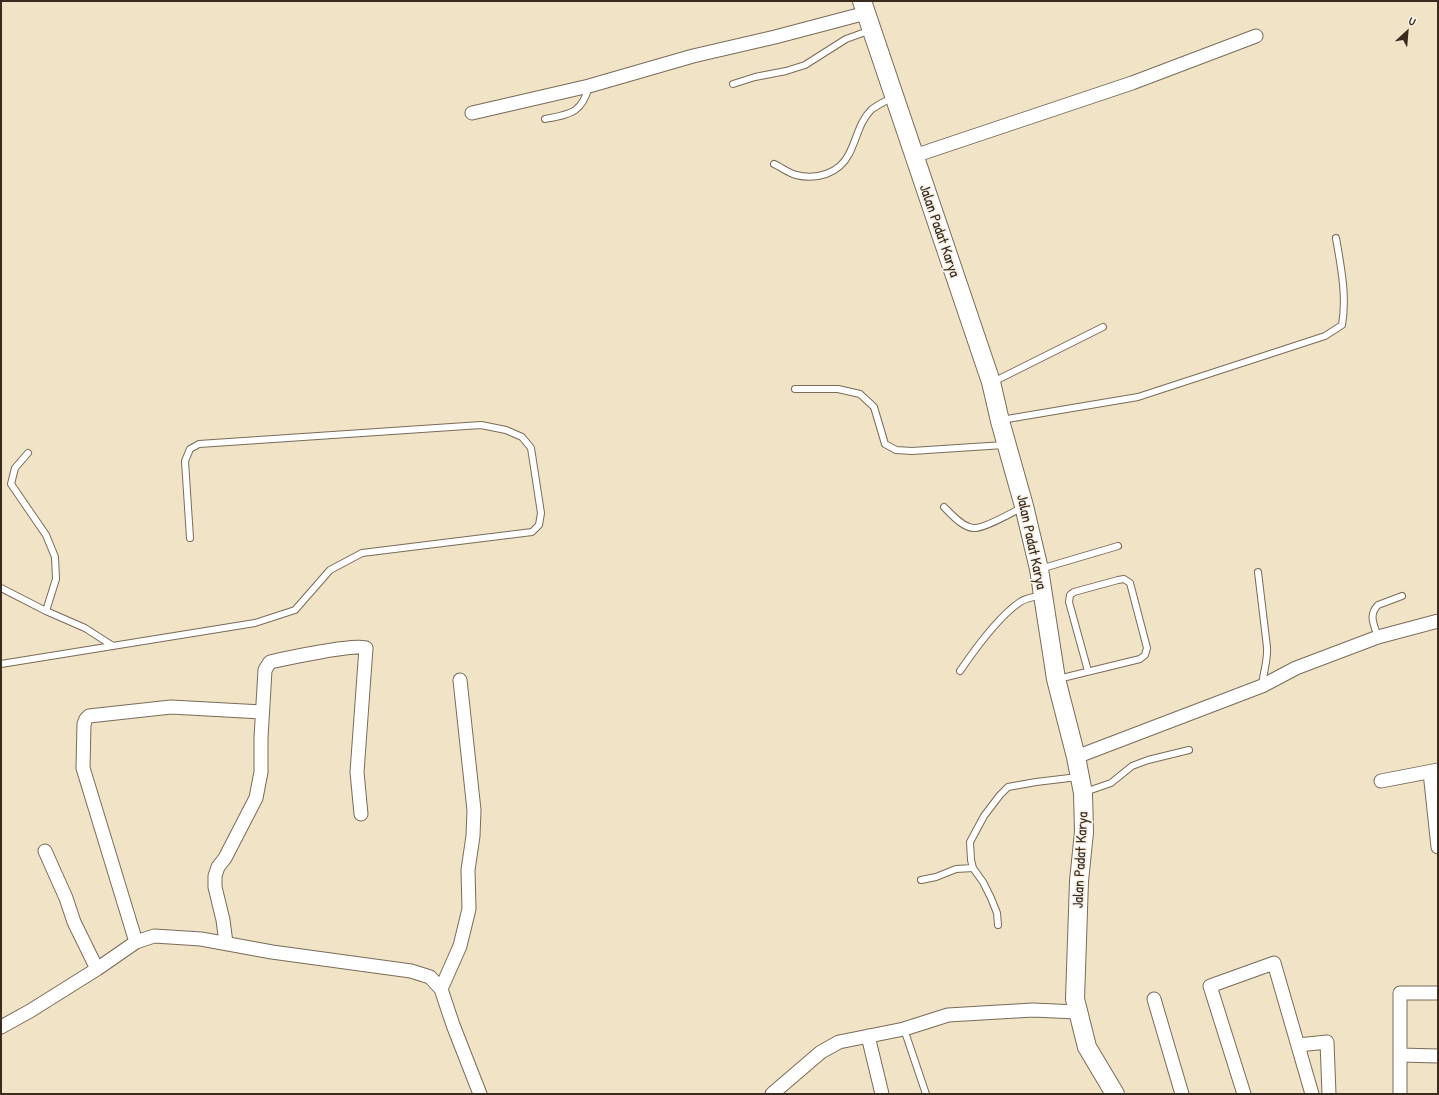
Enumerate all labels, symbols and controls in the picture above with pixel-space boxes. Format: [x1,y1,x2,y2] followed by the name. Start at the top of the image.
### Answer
[1387,12,1427,52] north arrow
[1406,14,1418,29] text: U
[915,182,963,280] street label: Jalan Padat Karya
[1012,493,1050,591] street label: Jalan Padat Karya
[1069,811,1093,909] street label: Jalan Padat Karya

